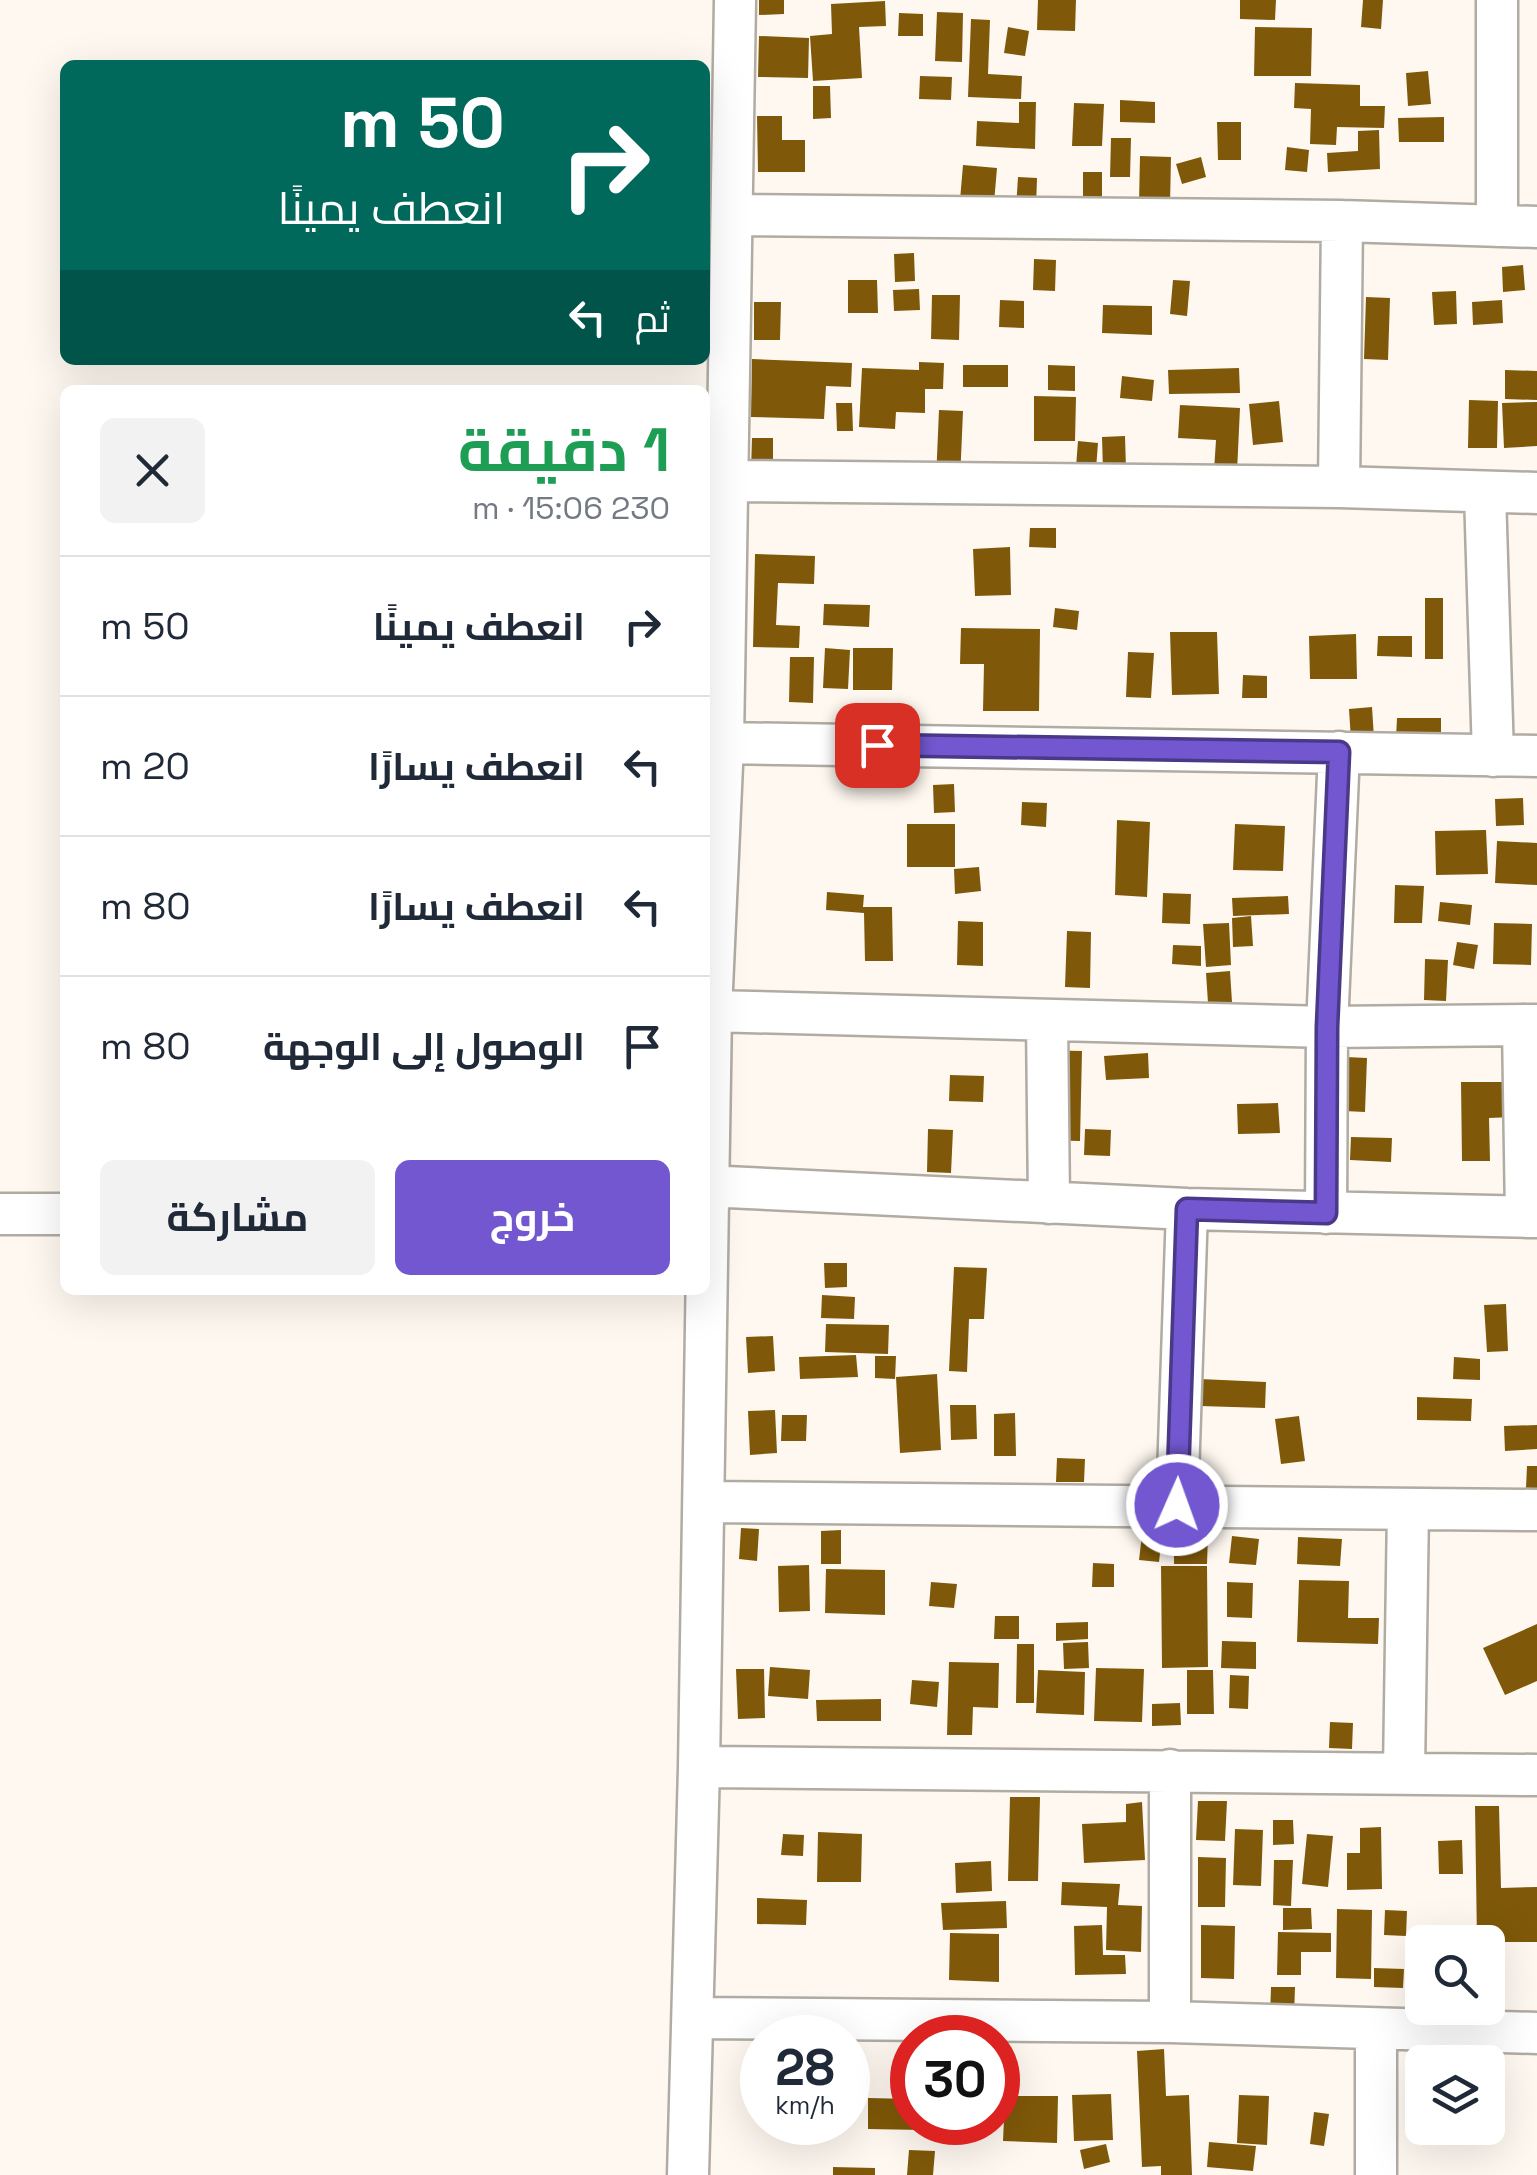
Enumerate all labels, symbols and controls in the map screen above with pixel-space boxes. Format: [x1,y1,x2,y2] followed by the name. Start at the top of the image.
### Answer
[340,78,505,167] text: 50 m
[540,100,670,230] icon: right
[277,180,505,237] text: انعطف يمينًا
[560,290,615,345] icon: left
[635,295,670,343] text: ثم
[458,412,670,489] text: 1 دقيقة
[100,418,205,523] button: close
[472,488,670,528] text: 230 m · 15:06
[615,599,670,654] icon: right
[100,602,190,650] text: 50 m
[373,603,585,651] text: انعطف يمينًا
[835,703,920,788] pin
[850,718,905,773] icon: arrive
[615,739,670,794] icon: left
[100,742,190,790] text: 20 m
[368,743,585,791] text: انعطف يسارًا
[615,879,670,934] icon: left
[100,882,191,930] text: 80 m
[368,883,585,931] text: انعطف يسارًا
[615,1019,670,1074] icon: arrive
[100,1022,191,1070] text: 80 m
[263,1023,585,1071] text: الوصول إلى الوجهة
[100,1160,375,1275] button: مشاركة
[395,1160,670,1275] button: خروج
[1125,1453,1229,1557] position arrow
[1405,1925,1505,2145] map controls
[1405,1925,1505,2025] button: search
[890,2015,1020,2145] speed limit sign: 30
[775,2036,835,2100] text: 28
[1405,2045,1505,2145] button: layers
[775,2089,835,2121] text: km/h

